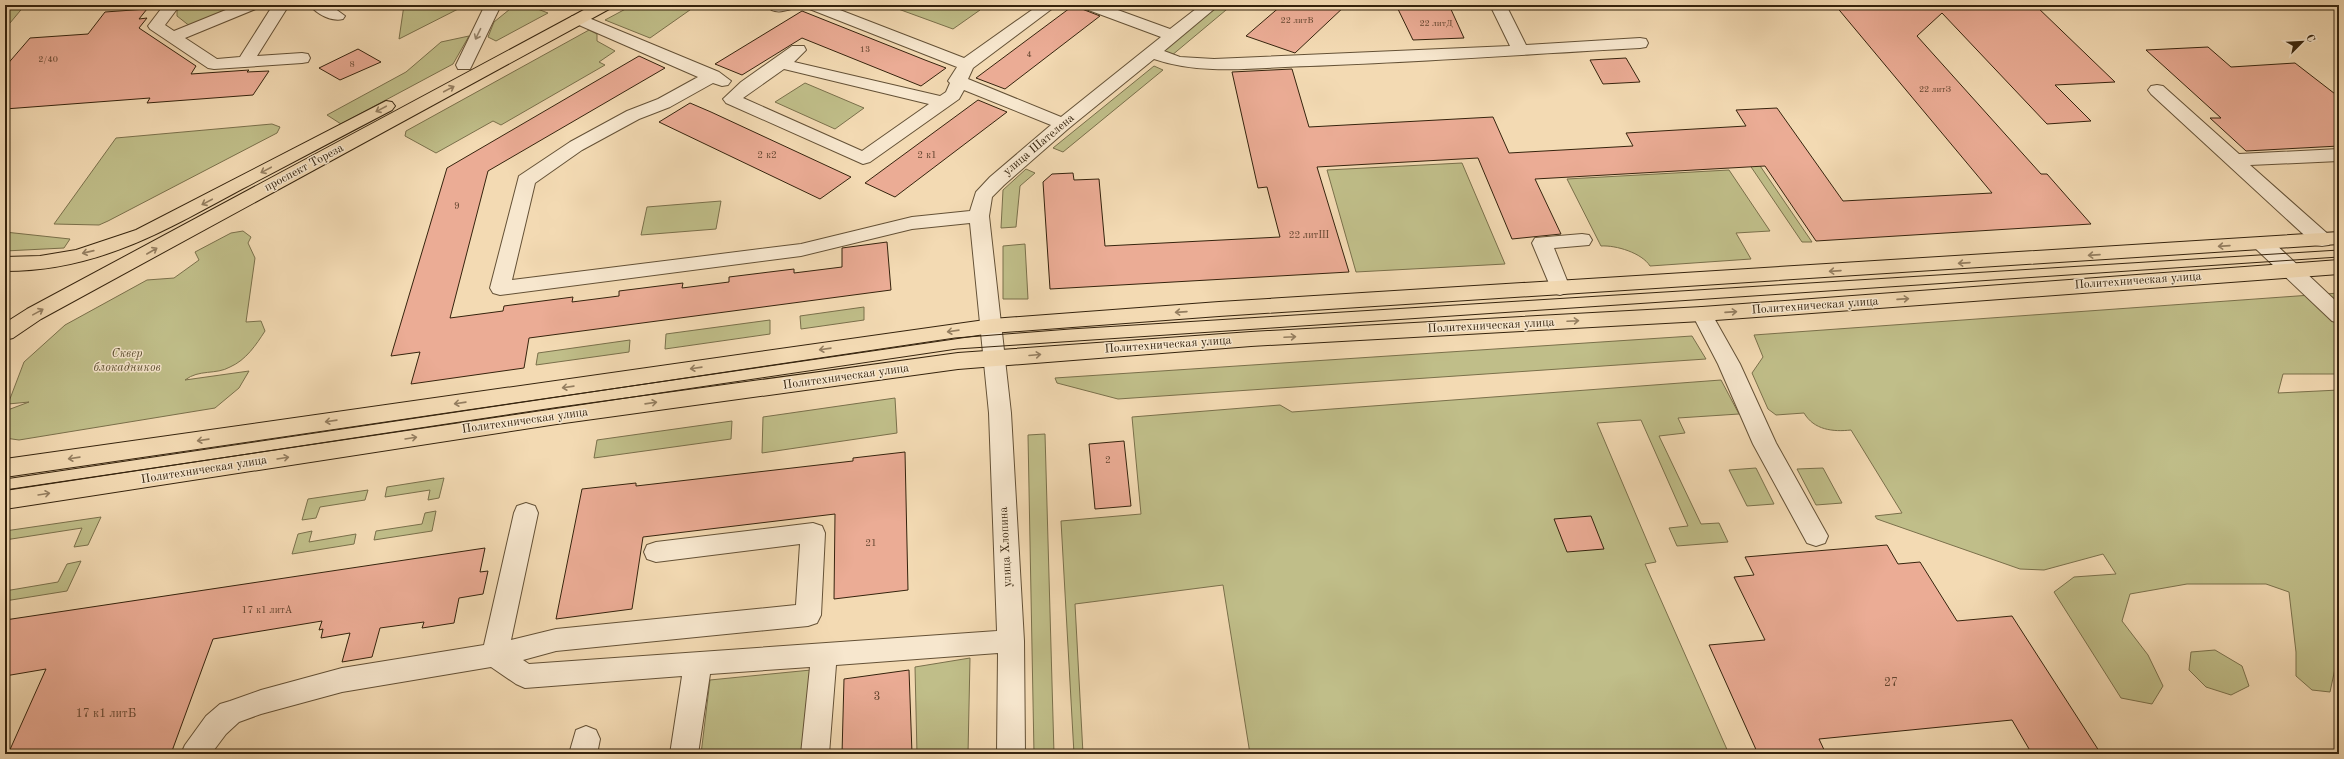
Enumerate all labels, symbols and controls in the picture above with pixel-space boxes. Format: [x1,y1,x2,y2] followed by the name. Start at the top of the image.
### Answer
[1281,16,1313,25] house number: 22 литВ
[1419,19,1453,28] house number: 22 литД
[2282,22,2322,62] north arrow
[474,28,481,40] one-way arrow
[2303,33,2316,44] text: С
[860,45,870,54] house number: 13
[1026,50,1032,59] house number: 4
[38,55,58,64] house number: 2/40
[349,60,355,69] house number: 8
[443,85,455,93] one-way arrow
[1919,85,1951,94] house number: 22 литЗ
[375,106,387,113] one-way arrow
[1001,112,1077,178] street label: улица Шателена
[262,142,346,194] street label: проспект Тореза
[757,150,777,160] house number: 2 к2
[917,150,937,160] house number: 2 к1
[260,167,272,175] one-way arrow
[202,198,214,206] one-way arrow
[454,201,460,211] house number: 9
[1289,230,1329,240] house number: 22 литШ
[2218,243,2231,250] one-way arrow
[146,246,158,254] one-way arrow
[82,249,95,257] one-way arrow
[2088,251,2101,258] one-way arrow
[1958,259,1971,266] one-way arrow
[1829,267,1842,274] one-way arrow
[2074,271,2202,291] street label: Политехническая улица
[1896,295,1909,303] one-way arrow
[1751,296,1879,316] street label: Политехническая улица
[32,308,44,315] one-way arrow
[1724,308,1737,315] one-way arrow
[1174,309,1187,316] one-way arrow
[1427,317,1555,335] street label: Политехническая улица
[1566,318,1579,325] one-way arrow
[947,327,960,335] one-way arrow
[1283,333,1296,341] one-way arrow
[1104,335,1232,355] street label: Политехническая улица
[819,346,832,354] one-way arrow
[93,348,161,374] park label: Сквер блокадников
[1028,352,1041,359] one-way arrow
[782,362,910,392] street label: Политехническая улица
[690,364,703,372] one-way arrow
[561,383,574,391] one-way arrow
[454,399,467,407] one-way arrow
[644,399,657,407] one-way arrow
[461,406,589,436] street label: Политехническая улица
[325,417,338,425] one-way arrow
[404,434,417,442] one-way arrow
[197,436,210,444] one-way arrow
[68,454,81,462] one-way arrow
[140,454,268,486] street label: Политехническая улица
[276,454,289,462] one-way arrow
[1105,455,1111,465] house number: 2
[37,490,50,498] one-way arrow
[998,506,1014,588] street label: улица Хлопина
[865,538,877,548] house number: 21
[242,605,293,615] house number: 17 к1 литА
[1884,677,1898,689] house number: 27
[874,691,880,703] house number: 3
[76,708,136,720] house number: 17 к1 литБ

